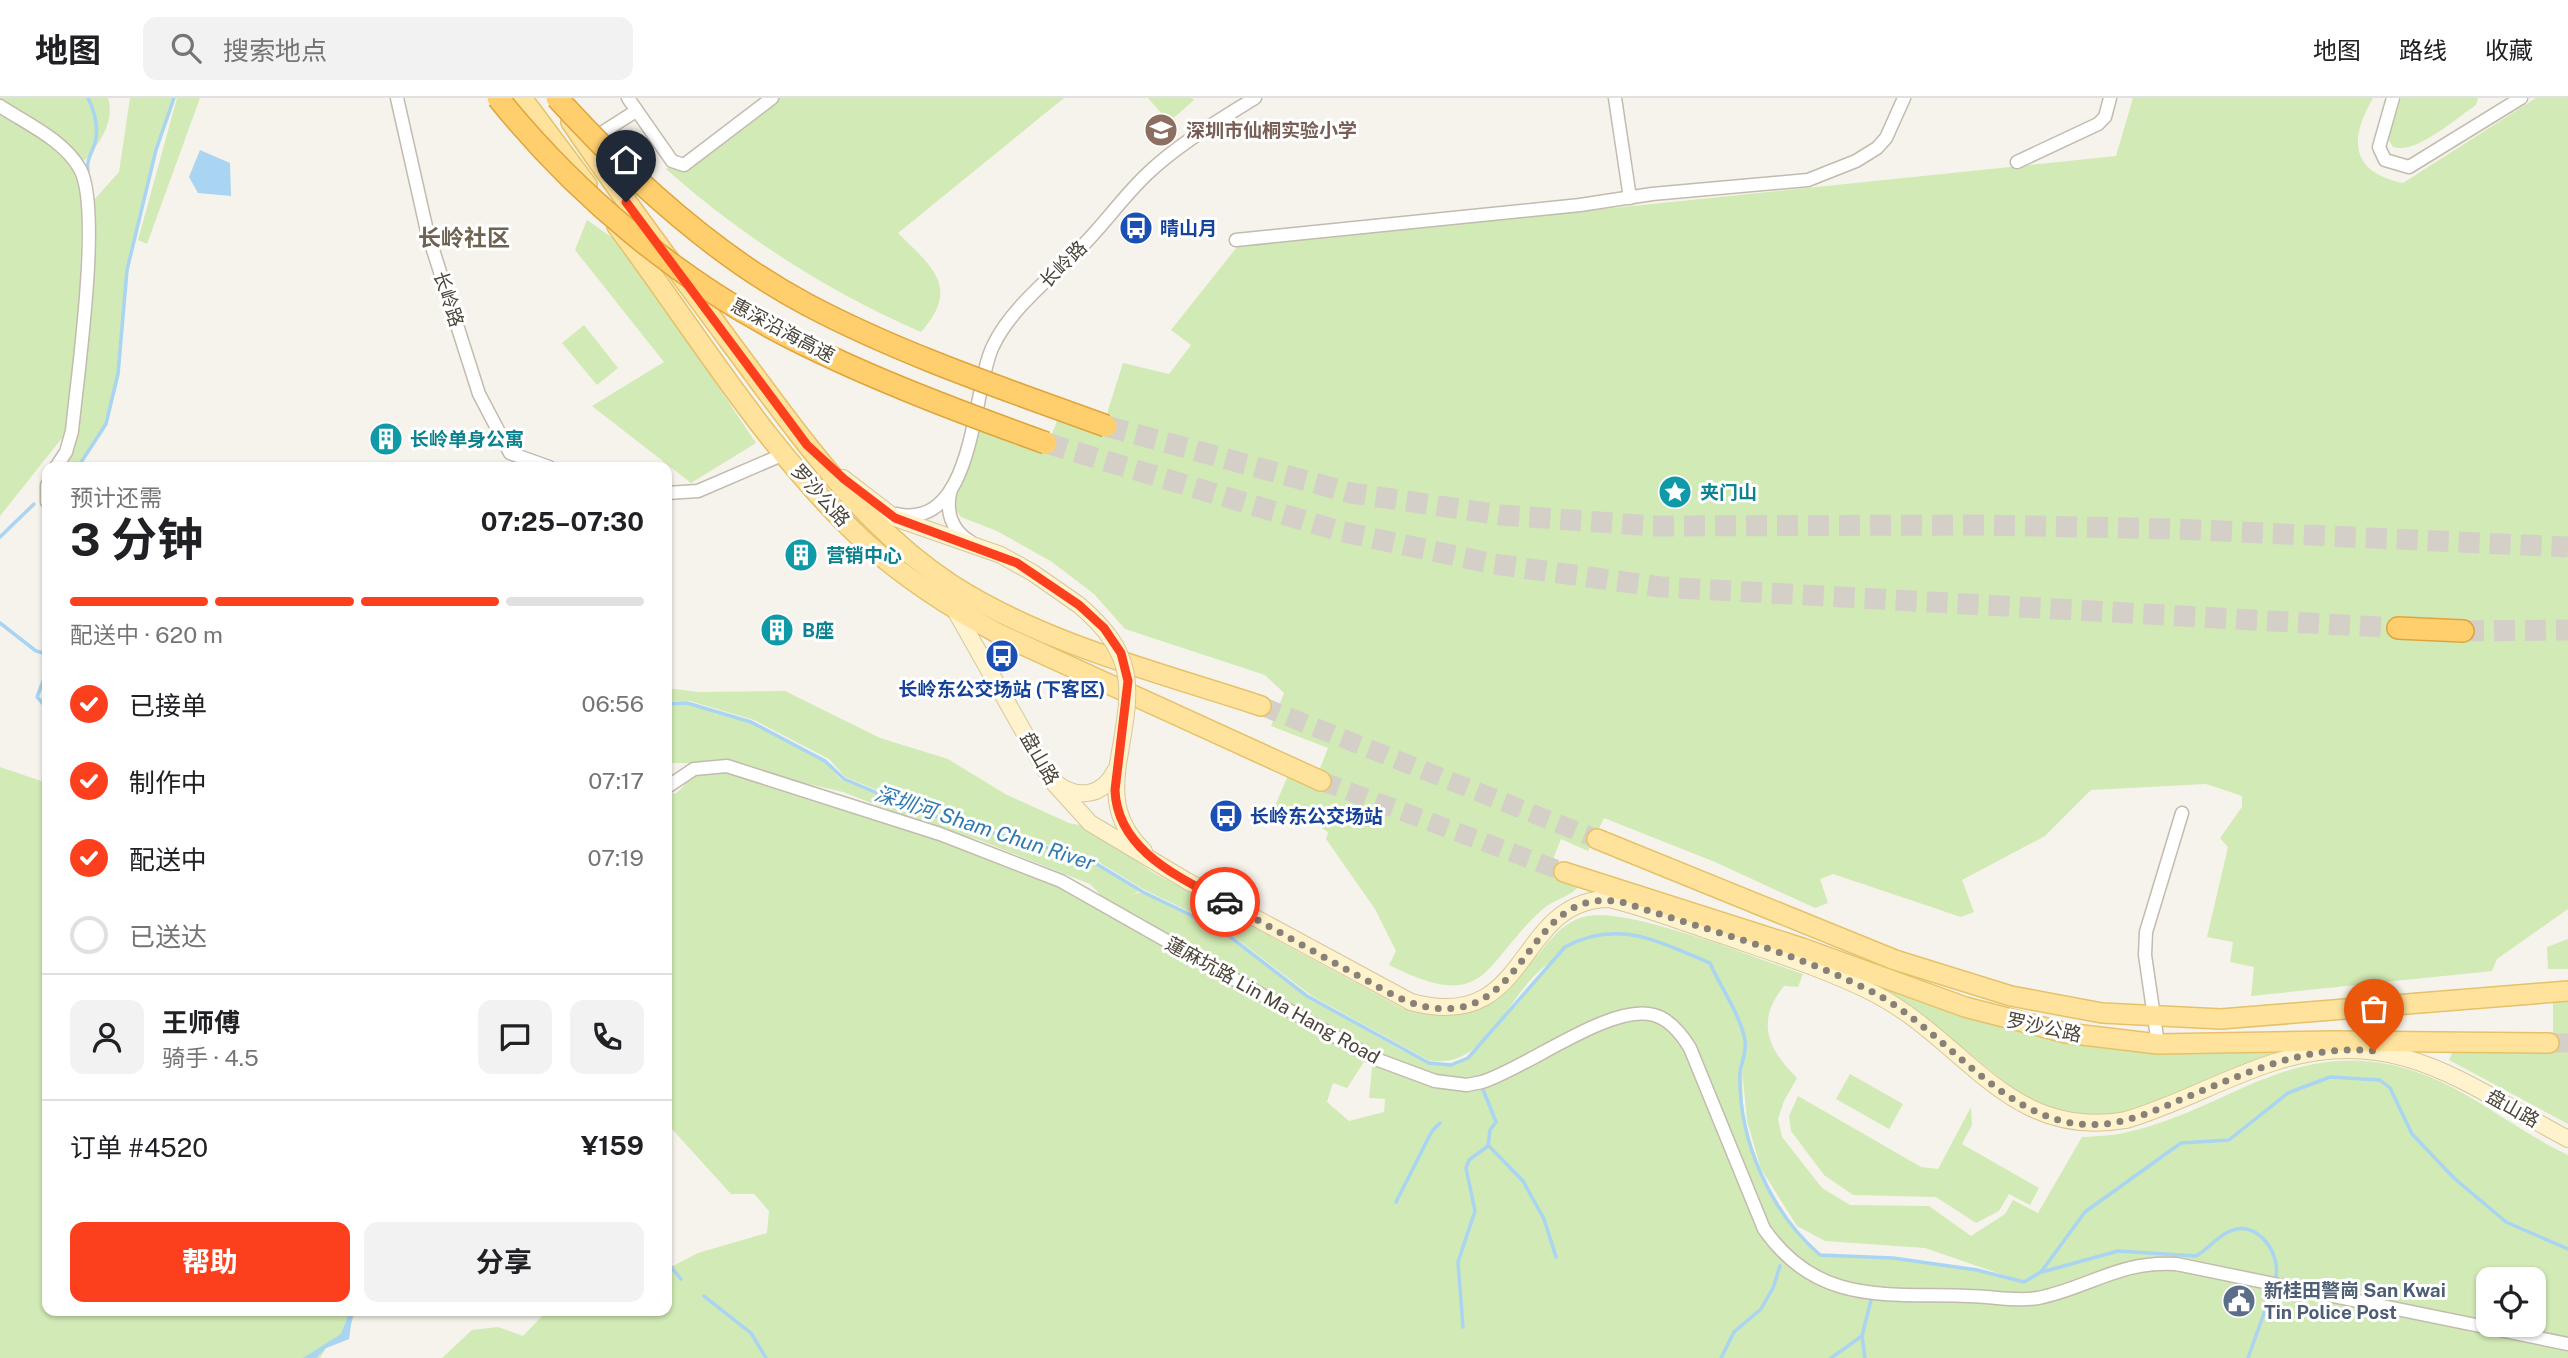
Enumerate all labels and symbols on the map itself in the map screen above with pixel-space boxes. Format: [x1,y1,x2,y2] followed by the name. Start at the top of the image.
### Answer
[1142,111,1180,149] school or university icon: 深圳市仙桐实验小学
[1186,119,1357,141] place label: 深圳市仙桐实验小学
[596,130,656,202] pin
[1117,209,1155,247] bus stop icon: 晴山月
[1160,217,1217,239] place label: 晴山月
[418,224,510,251] district label: 长岭社区
[1035,236,1091,292] street label: 长岭路
[430,268,468,330] street label: 长岭路
[728,294,838,366] street label: 惠深沿海高速
[367,420,405,458] building icon: 长岭单身公寓
[410,428,524,450] place label: 长岭单身公寓
[787,459,855,531] street label: 罗沙公路
[1656,473,1694,511] place icon: 夹门山
[1700,481,1757,503] place label: 夹门山
[782,536,820,574] building icon: 营销中心
[826,544,902,566] place label: 营销中心
[758,611,796,649] building icon: B座
[802,619,834,641] place label: B座
[983,637,1021,675] bus stop icon: 长岭东公交场站 (下客区)
[898,678,1106,700] place label: 长岭东公交场站 (下客区)
[1016,728,1064,788] street label: 盘山路
[872,781,1099,876] water label: 深圳河 Sham Chun River
[1207,797,1245,835] bus stop icon: 长岭东公交场站
[1250,805,1383,827] place label: 长岭东公交场站
[1190,867,1260,937] courier
[1162,932,1384,1068] street label: 蓮麻坑路 Lin Ma Hang Road
[2344,979,2404,1051] pin
[2005,1008,2083,1046] street label: 罗沙公路
[2483,1085,2543,1131] street label: 盘山路
[2264,1279,2446,1323] place label: 新桂田警崗 San Kwai Tin Police Post
[2220,1282,2258,1320] public building icon: 新桂田警崗 San Kwai Tin Police Post

